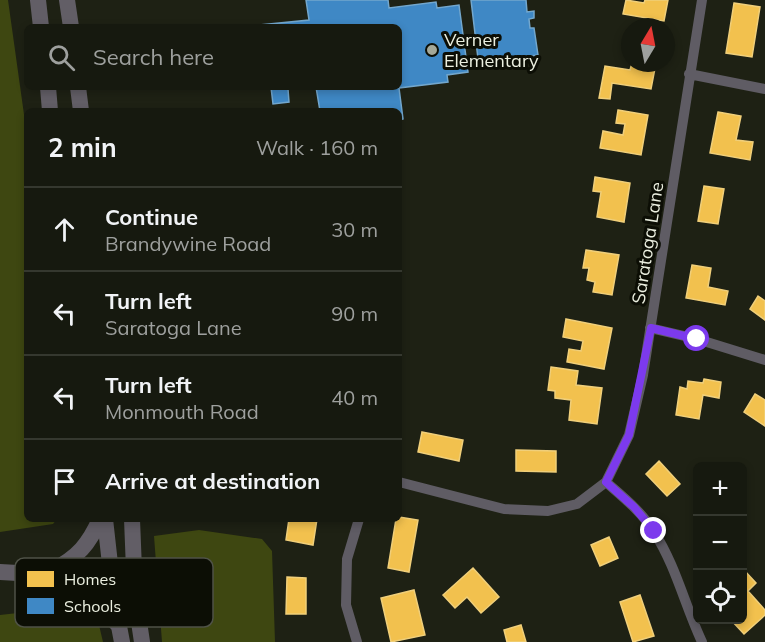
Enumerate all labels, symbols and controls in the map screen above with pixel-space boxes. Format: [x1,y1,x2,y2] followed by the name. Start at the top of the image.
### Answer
[621,18,675,72] north arrow
[24,24,402,90] search box
[444,28,539,72] place label: Verner Elementary
[45,41,78,74] icon: search
[93,43,214,71] text: Search here
[425,43,439,57] marker: Verner Elementary
[48,131,117,164] text: 2 min
[256,135,378,160] text: Walk · 160 m
[627,180,668,305] street label: Saratoga Lane
[105,203,198,231] text: Continue
[48,213,81,246] icon: ahead
[331,217,378,242] text: 30 m
[105,231,271,256] text: Brandywine Road
[105,287,192,315] text: Turn left
[48,297,81,330] icon: left
[331,301,378,326] text: 90 m
[105,315,242,340] text: Saratoga Lane
[683,325,709,351] route start
[105,371,192,399] text: Turn left
[48,381,81,414] icon: left
[331,385,378,410] text: 40 m
[105,399,259,424] text: Monmouth Road
[693,462,747,624] map controls
[693,462,747,516] button: +
[48,465,81,498] icon: arrive
[105,467,320,495] text: Arrive at destination
[693,516,747,570] button: −
[640,517,666,543] route end
[15,558,213,627] legend
[64,569,116,589] text: Homes
[693,570,747,624] button: locate
[64,596,121,616] text: Schools

